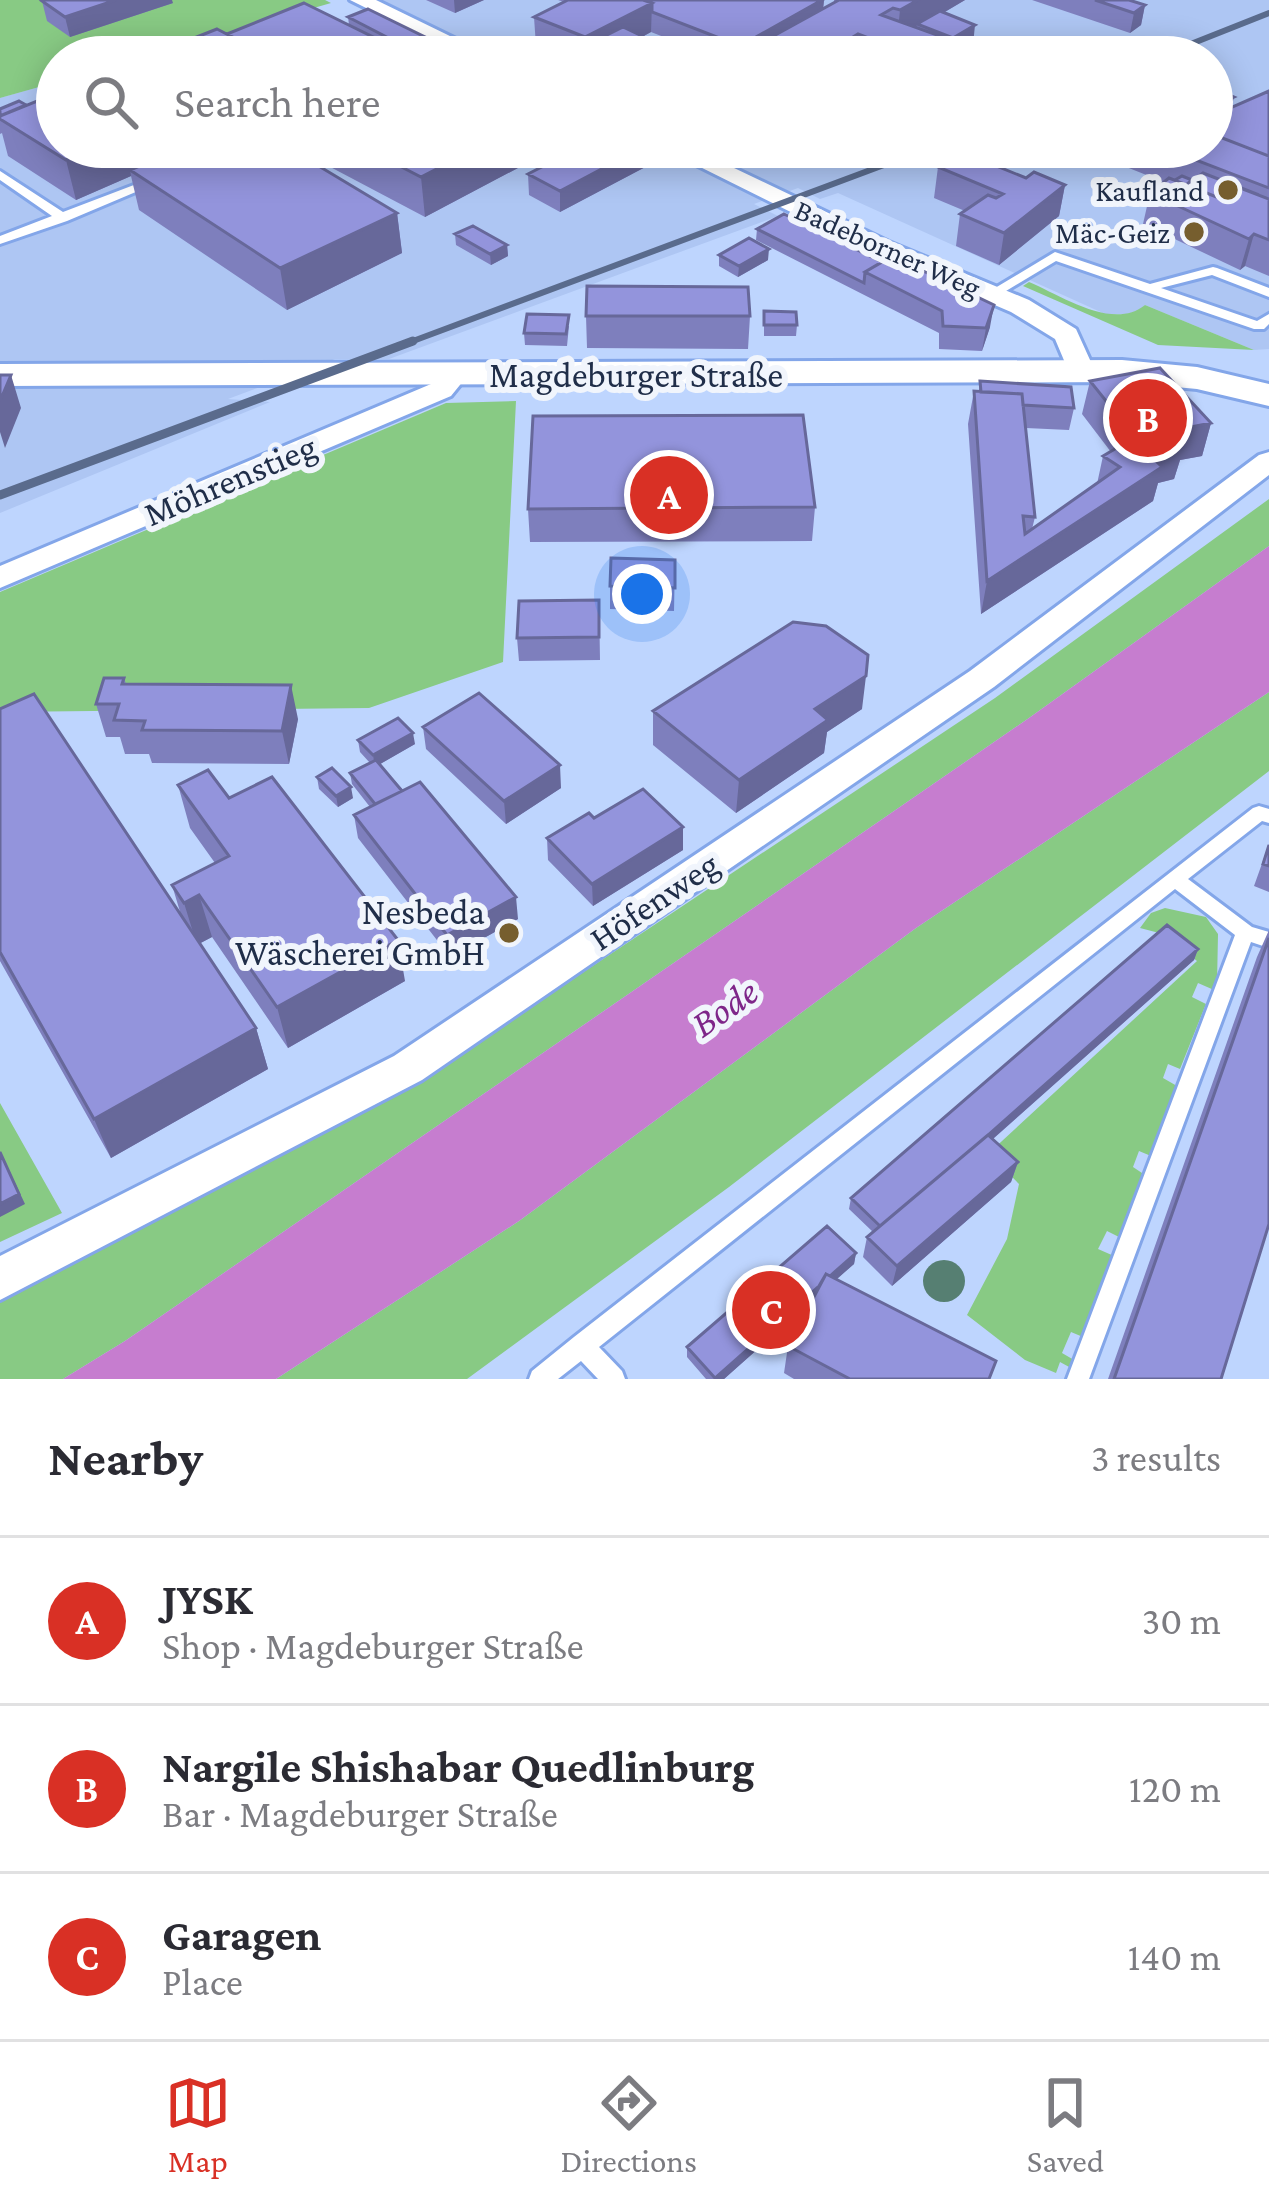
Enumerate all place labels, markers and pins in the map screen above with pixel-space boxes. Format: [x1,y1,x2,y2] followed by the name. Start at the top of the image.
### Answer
[1095,174,1204,207] place label: Kaufland
[1215,177,1241,203] marker: Kaufland
[1055,216,1170,249] place label: Mäc-Geiz
[1181,219,1207,245] marker: Mäc-Geiz
[1109,373,1187,463] pin: B
[630,450,708,540] pin: A
[235,892,485,973] place label: Nesbeda Wäscherei GmbH
[496,920,522,946] marker: Nesbeda Wäscherei GmbH
[732,1265,810,1355] pin: C

